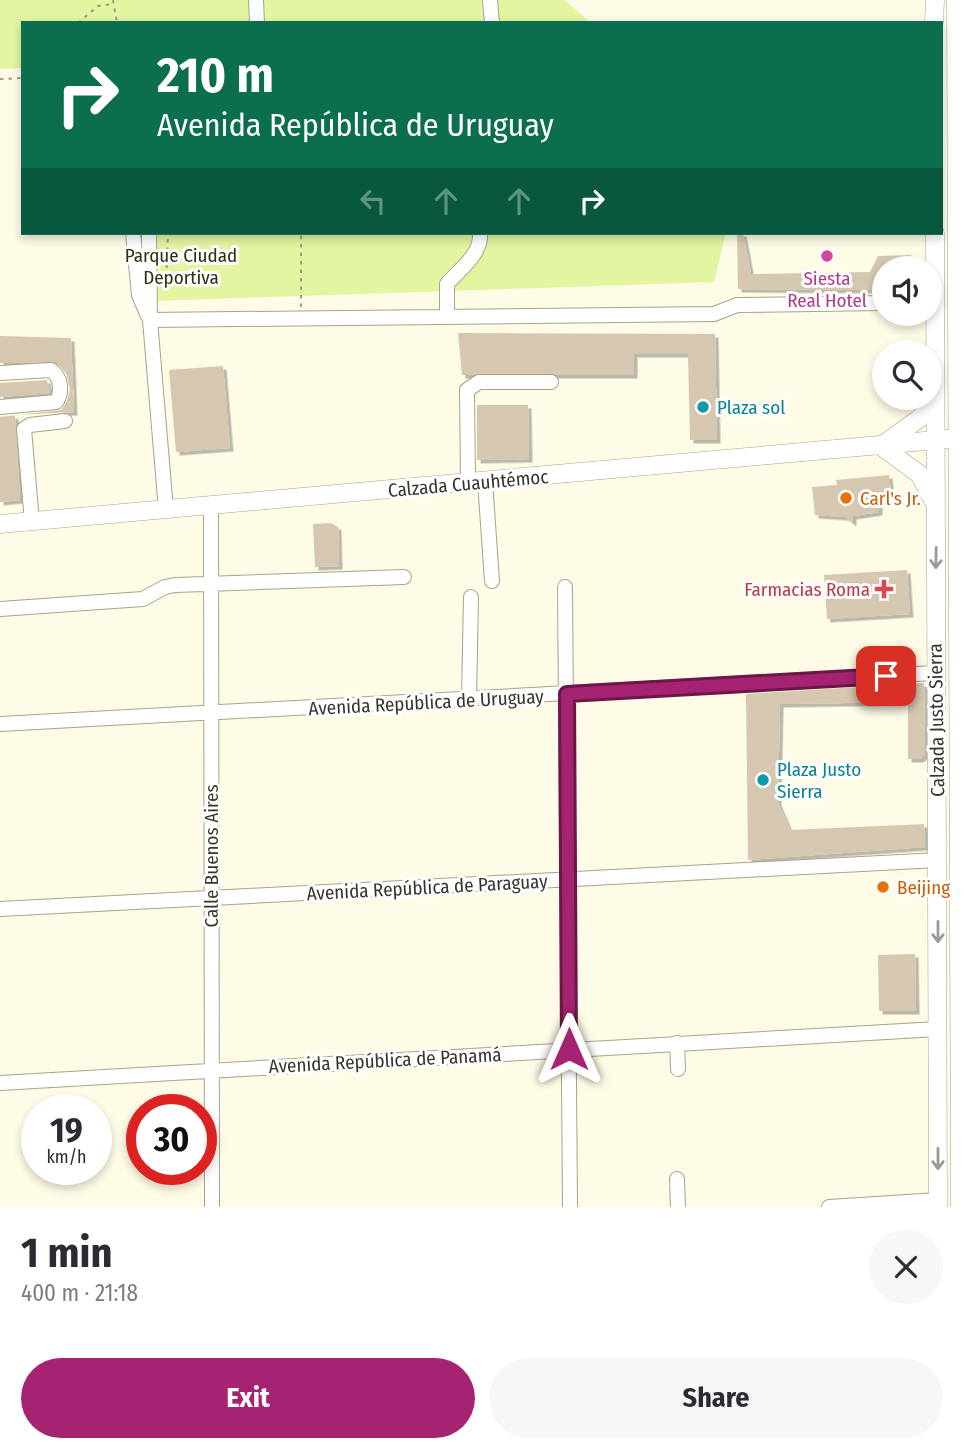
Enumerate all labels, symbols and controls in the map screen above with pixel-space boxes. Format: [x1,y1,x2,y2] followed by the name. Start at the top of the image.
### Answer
[157,46,274,105] text: 210 m
[42,49,133,140] icon: right
[157,106,554,144] text: Avenida República de Uruguay
[354,182,392,220] icon: left
[427,182,465,220] icon: ahead
[500,182,538,220] icon: ahead
[573,182,611,220] icon: right
[125,244,237,289] park label: Parque Ciudad Deportiva
[819,248,835,264] marker: Siesta Real Hotel
[872,256,942,410] map controls
[872,256,942,326] button: sound
[787,267,867,312] place label: Siesta Real Hotel
[872,340,942,410] button: search
[717,396,785,419] place label: Plaza sol
[695,399,711,415] marker: Plaza sol
[387,465,549,502] street label: Calzada Cuauhtémoc
[860,487,921,510] place label: Carl's Jr.
[838,490,854,506] marker: Carl's Jr.
[929,546,943,569] one-way arrow
[744,578,870,601] place label: Farmacias Roma
[876,581,892,597] marker: Farmacias Roma
[924,643,949,797] street label: Calzada Justo Sierra
[856,646,916,706] pin
[867,657,905,695] icon: arrive
[308,685,545,720] street label: Avenida República de Uruguay
[777,758,861,803] place label: Plaza Justo Sierra
[755,772,771,788] marker: Plaza Justo Sierra
[200,784,223,928] street label: Calle Buenos Aires
[306,870,549,905] street label: Avenida República de Paraguay
[897,876,950,899] place label: Beijing
[875,879,891,895] marker: Beijing
[931,920,945,943] one-way arrow
[532,1012,606,1086] position arrow
[268,1043,502,1078] street label: Avenida República de Panamá
[126,1094,217,1185] speed limit sign: 30
[50,1109,83,1151] text: 19
[46,1146,87,1168] text: km/h
[931,1148,945,1171] one-way arrow
[21,1228,112,1278] text: 1 min
[869,1230,943,1304] button: close
[21,1279,138,1307] text: 400 m · 21:18
[21,1358,475,1438] button: Exit
[489,1358,943,1438] button: Share

